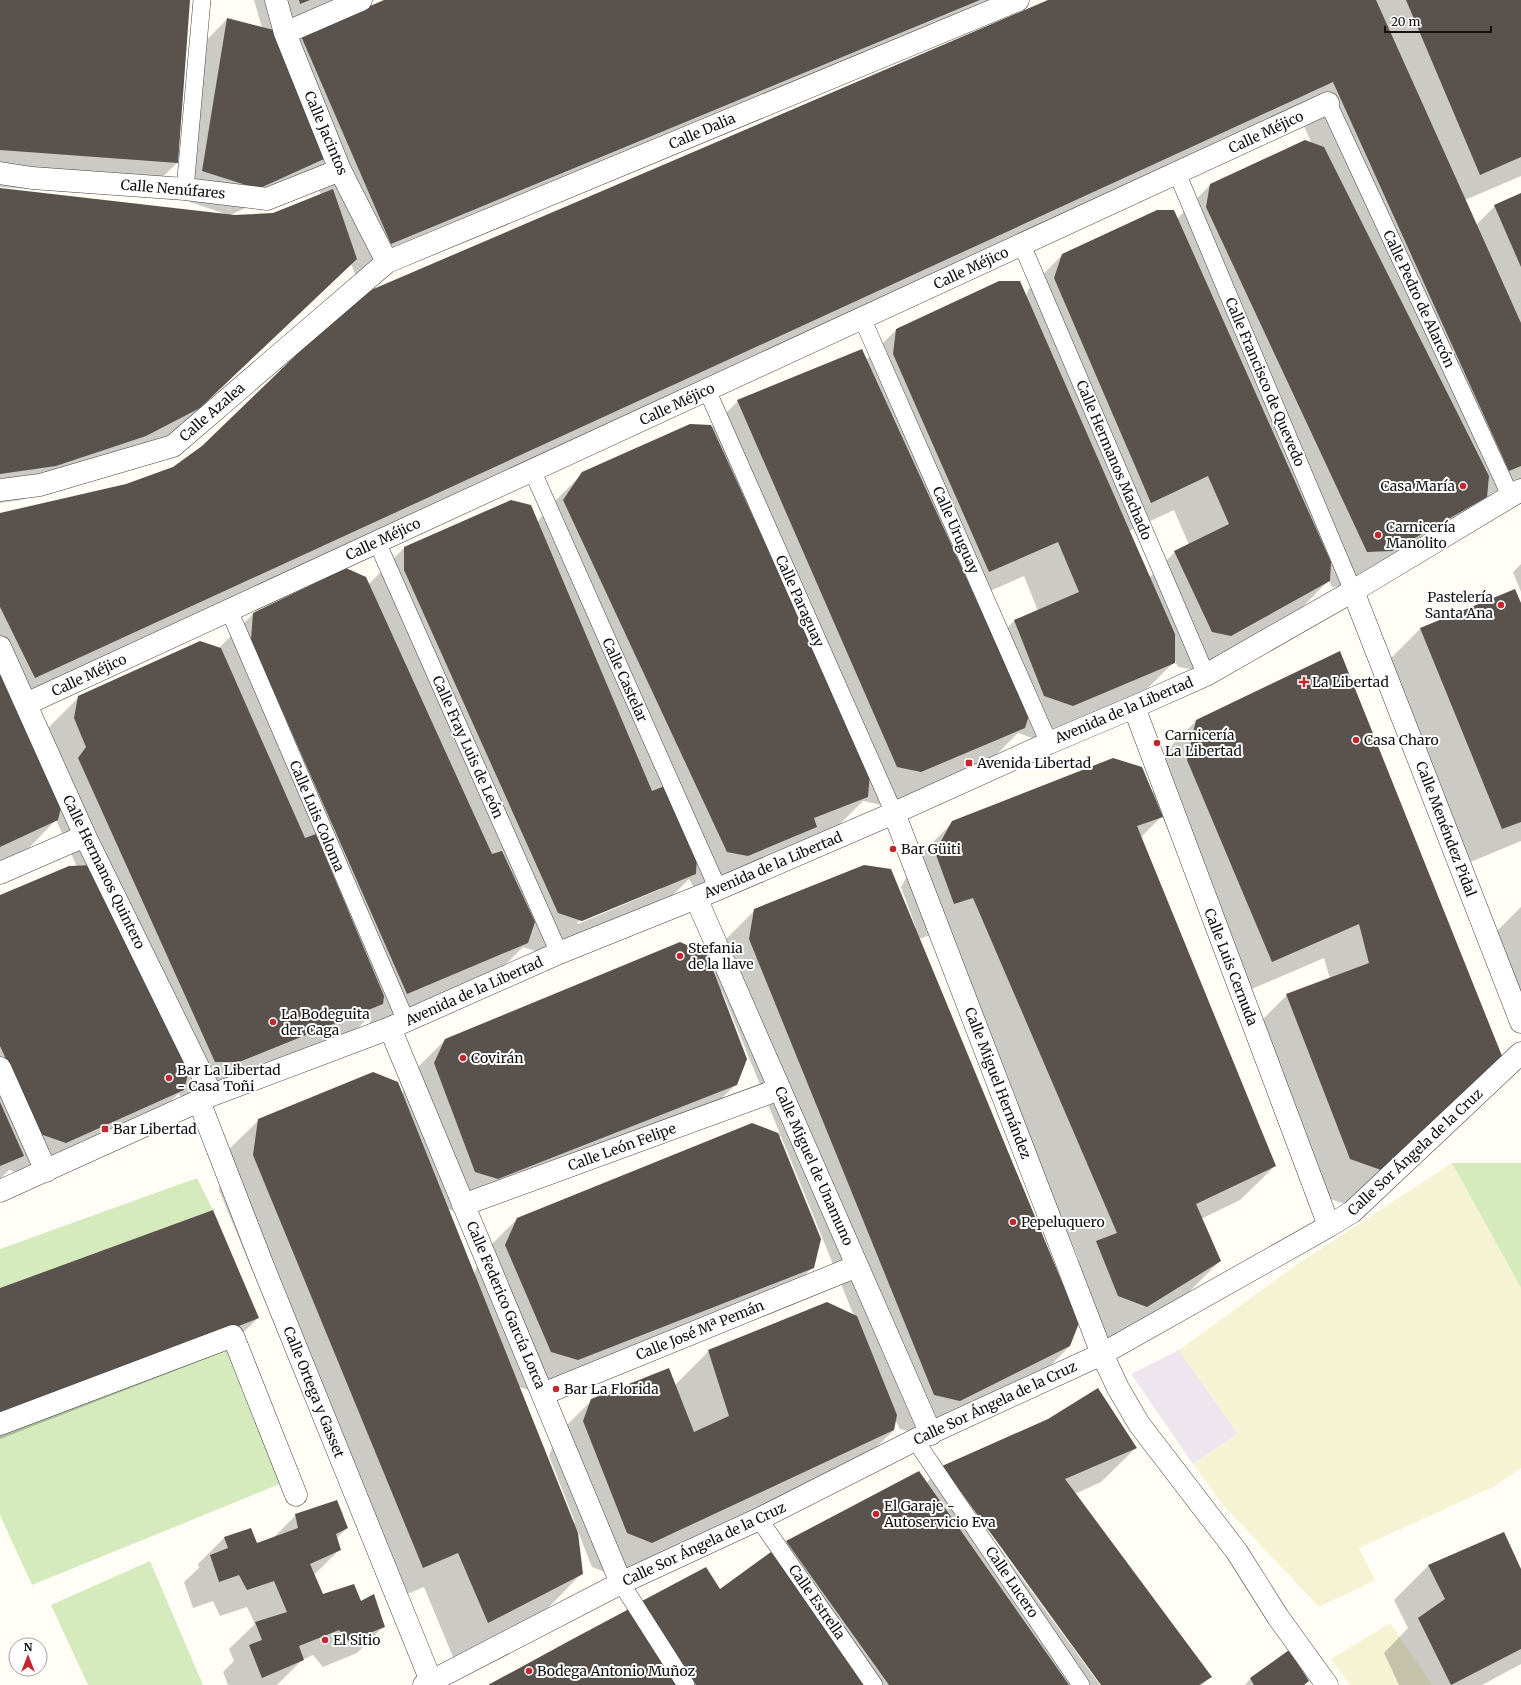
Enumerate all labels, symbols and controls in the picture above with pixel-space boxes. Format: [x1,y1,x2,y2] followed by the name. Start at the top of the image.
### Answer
[1385,8,1491,34] scale bar
[1391,14,1420,29] text: 20 m
[300,88,352,178] street label: Calle Jacintos
[1226,107,1306,157] street label: Calle Méjico
[666,109,738,153] street label: Calle Dalia
[120,175,226,203] street label: Calle Nenúfares
[1379,227,1459,371] street label: Calle Pedro de Alarcón
[931,243,1011,293] street label: Calle Méjico
[1221,295,1309,469] street label: Calle Francisco de Quevedo
[176,378,249,445] street label: Calle Azalea
[1072,378,1156,542] street label: Calle Hermanos Machado
[637,379,717,429] street label: Calle Méjico
[1381,477,1455,495] place label: Casa María
[1458,481,1468,491] marker: Casa María
[929,484,984,577] street label: Calle Uruguay
[343,514,423,564] street label: Calle Méjico
[1386,518,1456,552] place label: Carnicería Manolito
[1373,530,1383,540] marker: Carnicería Manolito
[772,552,829,651] street label: Calle Paraguay
[1425,588,1493,622] place label: Pastelería Santa Ana
[1496,600,1506,610] marker: Pastelería Santa Ana
[598,635,652,725] street label: Calle Castelar
[49,650,129,700] street label: Calle Méjico
[1051,672,1196,748] street label: Avenida de la Libertad
[428,673,508,821] street label: Calle Fray Luis de León
[1312,673,1389,691] place label: La Libertad
[1299,677,1309,687] marker: La Libertad
[1165,726,1242,760] place label: Carnicería La Libertad
[1364,731,1439,749] place label: Casa Charo
[1351,735,1361,745] marker: Casa Charo
[1152,738,1162,748] marker: Carnicería La Libertad
[976,754,1092,772] place label: Avenida Libertad
[285,758,349,875] street label: Calle Luis Coloma
[964,758,974,768] marker: Avenida Libertad
[1412,759,1480,900] street label: Calle Menéndez Pidal
[59,792,149,952] street label: Calle Hermanos Quintero
[700,827,845,903] street label: Avenida de la Libertad
[901,840,962,858] place label: Bar Güiti
[888,844,898,854] marker: Bar Güiti
[1200,906,1262,1029] street label: Calle Luis Cernuda
[688,939,753,973] place label: Stefania de la llave
[675,951,685,961] marker: Stefania de la llave
[402,952,546,1030] street label: Avenida de la Libertad
[281,1005,370,1039] place label: La Bodeguita der Caga
[961,1005,1035,1162] street label: Calle Miguel Hernández
[268,1017,278,1027] marker: La Bodeguita der Caga
[471,1049,524,1067] place label: Covirán
[458,1053,468,1063] marker: Covirán
[177,1061,281,1095] place label: Bar La Libertad - Casa Toñi
[164,1073,174,1083] marker: Bar La Libertad - Casa Toñi
[771,1084,857,1248] street label: Calle Miguel de Unamuno
[1344,1084,1487,1219] street label: Calle Sor Ángela de la Cruz
[566,1119,678,1175] street label: Calle León Felipe
[113,1120,197,1138] place label: Bar Libertad
[100,1124,110,1134] marker: Bar Libertad
[1021,1213,1105,1231] place label: Pepeluquero
[1008,1217,1018,1227] marker: Pepeluquero
[463,1219,550,1392] street label: Calle Federico García Lorca
[633,1296,767,1364] street label: Calle José Mª Pemán
[279,1324,349,1461] street label: Calle Ortega y Gasset
[910,1357,1080,1449] street label: Calle Sor Ángela de la Cruz
[564,1380,659,1398] place label: Bar La Florida
[551,1384,561,1394] marker: Bar La Florida
[883,1497,996,1531] place label: El Garaje - Autoservicio Eva
[619,1498,789,1590] street label: Calle Sor Ángela de la Cruz
[871,1509,881,1519] marker: El Garaje - Autoservicio Eva
[982,1543,1042,1621] street label: Calle Lucero
[785,1561,850,1643] street label: Calle Estrella
[333,1631,380,1649] place label: El Sitio
[320,1635,330,1645] marker: El Sitio
[8,1637,48,1677] north arrow
[24,1640,33,1654] text: N
[537,1662,695,1680] place label: Bodega Antonio Muñoz
[524,1666,534,1676] marker: Bodega Antonio Muñoz

